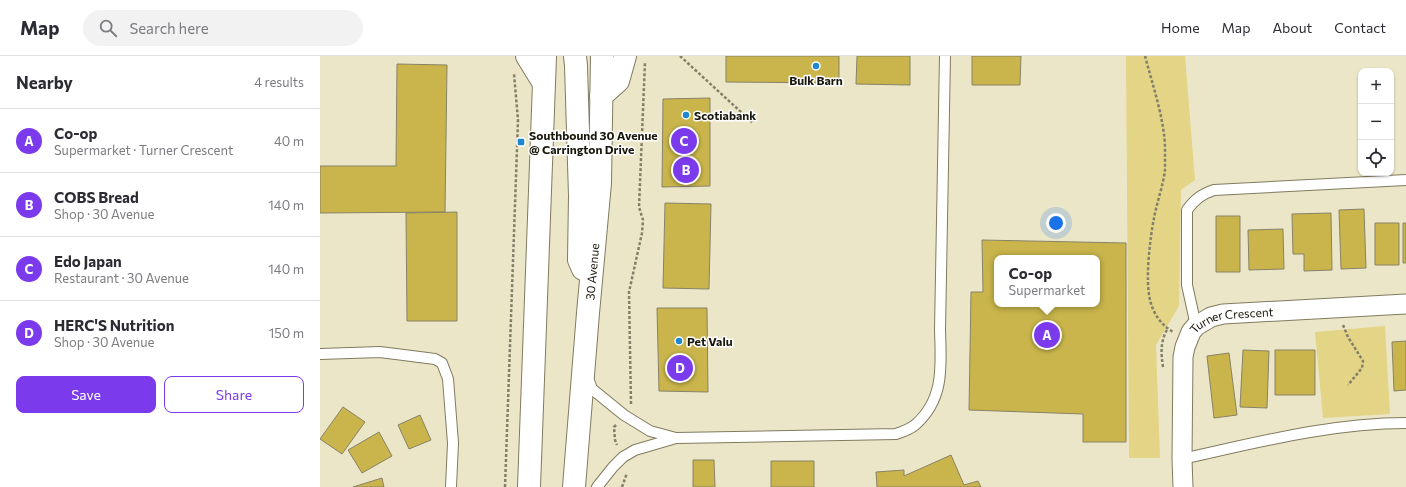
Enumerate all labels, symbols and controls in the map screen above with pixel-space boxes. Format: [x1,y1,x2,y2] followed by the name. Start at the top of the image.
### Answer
[83,10,363,46] search box
[20,16,59,39] text: Map
[97,17,119,39] icon: search
[129,19,209,37] text: Search here
[1161,19,1200,36] text: Home
[1222,19,1250,36] text: Map
[1272,19,1312,36] text: About
[1334,19,1386,36] text: Contact
[811,61,821,71] marker: Bulk Barn
[1358,68,1394,176] map controls
[1358,68,1394,104] button: +
[16,72,73,93] text: Nearby
[789,73,843,87] place label: Bulk Barn
[254,74,304,90] text: 4 results
[1358,104,1394,140] button: −
[694,108,756,122] place label: Scotiabank
[681,110,691,120] marker: Scotiabank
[54,124,97,142] text: Co-op
[671,126,697,156] pin: C
[529,128,658,156] place label: Southbound 30 Avenue @ Carrington Drive
[24,133,34,149] text: A
[274,133,304,149] text: 40 m
[516,137,526,147] marker: Southbound 30 Avenue @ Carrington Drive
[1358,140,1394,176] button: locate
[54,142,233,158] text: Supermarket · Turner Crescent
[673,155,699,185] pin: B
[54,188,139,206] text: COBS Bread
[25,197,33,213] text: B
[268,197,304,213] text: 140 m
[54,206,154,222] text: Shop · 30 Avenue
[1046,213,1066,233] your location
[582,243,601,301] street label: 30 Avenue
[54,252,122,270] text: Edo Japan
[994,255,1100,307] popup
[25,261,33,277] text: C
[268,261,304,277] text: 140 m
[1009,264,1052,282] text: Co-op
[54,270,189,286] text: Restaurant · 30 Avenue
[1009,282,1085,298] text: Supermarket
[1186,304,1274,336] street label: Turner Crescent
[54,316,174,334] text: HERC'S Nutrition
[1034,320,1060,350] pin: A
[24,325,34,341] text: D
[269,325,304,341] text: 150 m
[54,334,154,350] text: Shop · 30 Avenue
[687,334,733,348] place label: Pet Valu
[674,336,684,346] marker: Pet Valu
[667,353,693,383] pin: D
[16,376,156,413] button: Save
[164,376,304,413] button: Share

